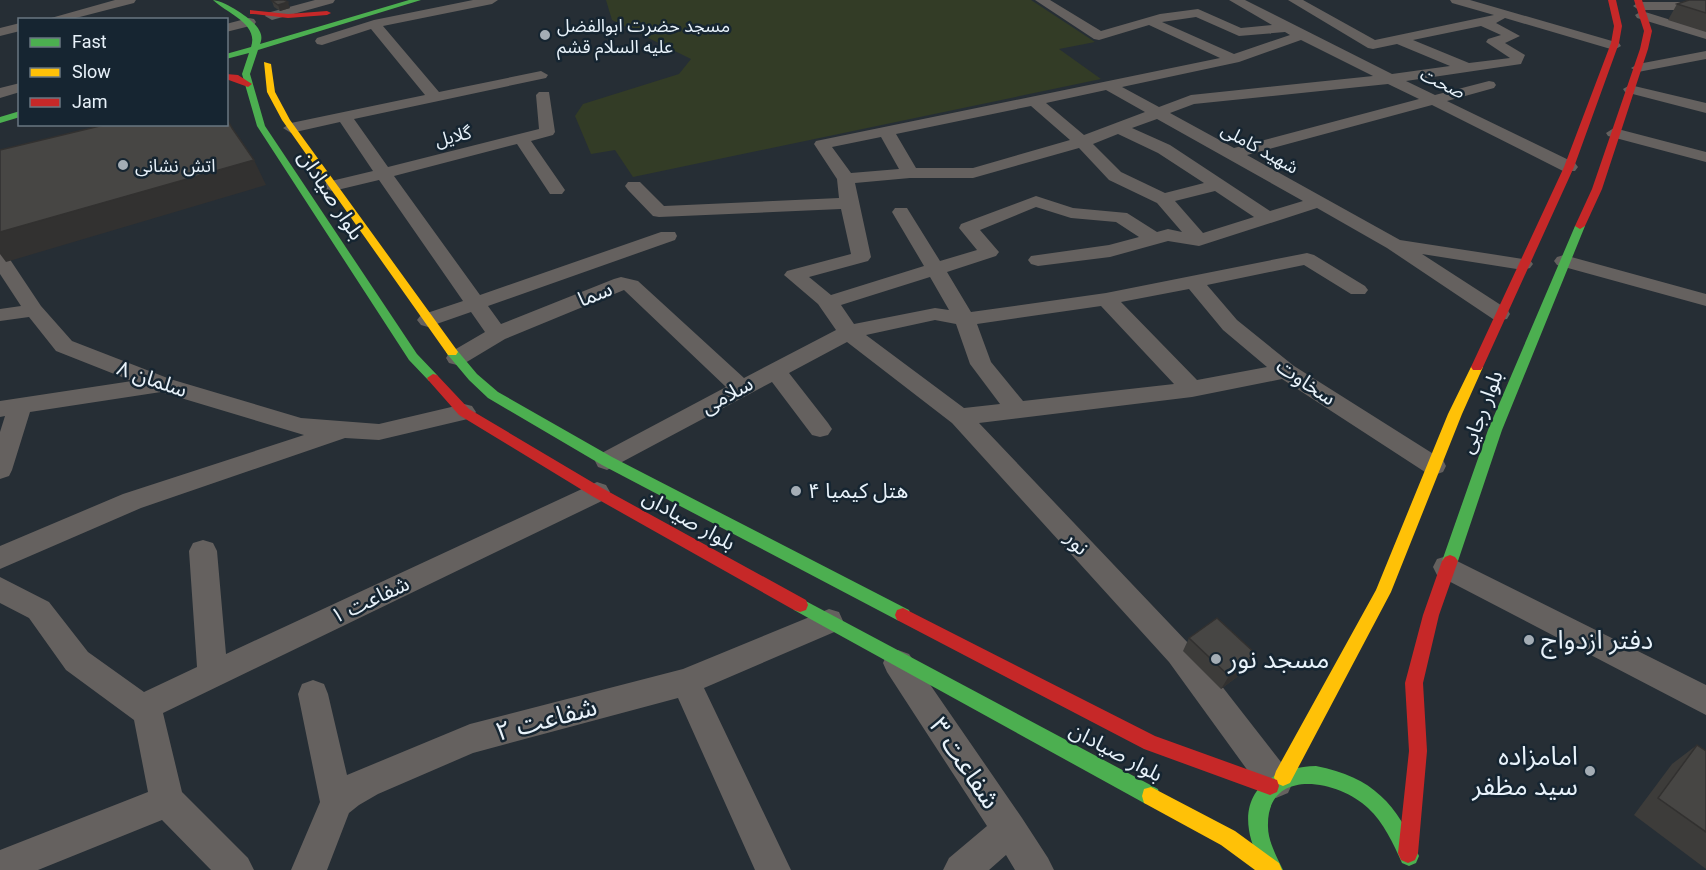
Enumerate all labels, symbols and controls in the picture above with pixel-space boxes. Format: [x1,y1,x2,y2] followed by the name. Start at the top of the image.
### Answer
[557,15,730,61] place label: مسجد حضرت ابوالفضل علیه السلام قشم
[18,18,228,126] legend
[538,28,552,42] marker: مسجد حضرت ابوالفضل علیه السلام قشم
[72,31,107,52] text: Fast
[72,61,111,82] text: Slow
[1417,63,1469,103] street label: صحت
[72,91,108,112] text: Jam
[1217,118,1302,179] street label: شهید کاملی
[433,121,474,152] street label: گلایل
[293,146,369,244] street label: بلوار صیادان
[135,155,215,177] place label: اتش نشانى
[116,158,130,172] marker: اتش نشانى
[574,276,616,312] street label: سما
[1272,354,1340,410] street label: سخاوت
[114,356,190,402] street label: سلمان ۸
[1454,367,1508,457] street label: بلوار رجایی
[697,371,757,419] street label: سلامی
[808,479,908,503] place label: هتل کیمیا ۴
[789,484,803,498] marker: هتل کیمیا ۴
[639,485,739,555] street label: بلوار صیادان
[1060,526,1094,560] street label: نور
[327,571,413,629] street label: شفاعت ۱
[1541,625,1653,659] place label: دفتر ازدواج
[1522,633,1536,647] marker: دفتر ازدواج
[1227,644,1329,674] place label: مسجد نور
[1209,652,1223,666] marker: مسجد نور
[492,691,600,747] street label: شفاعت ۲
[924,712,1006,814] street label: شفاعت ۳
[1065,717,1167,787] street label: بلوار صیادان
[1471,741,1578,801] place label: امامزاده سید مظفر
[1583,764,1597,778] marker: امامزاده سید مظفر

